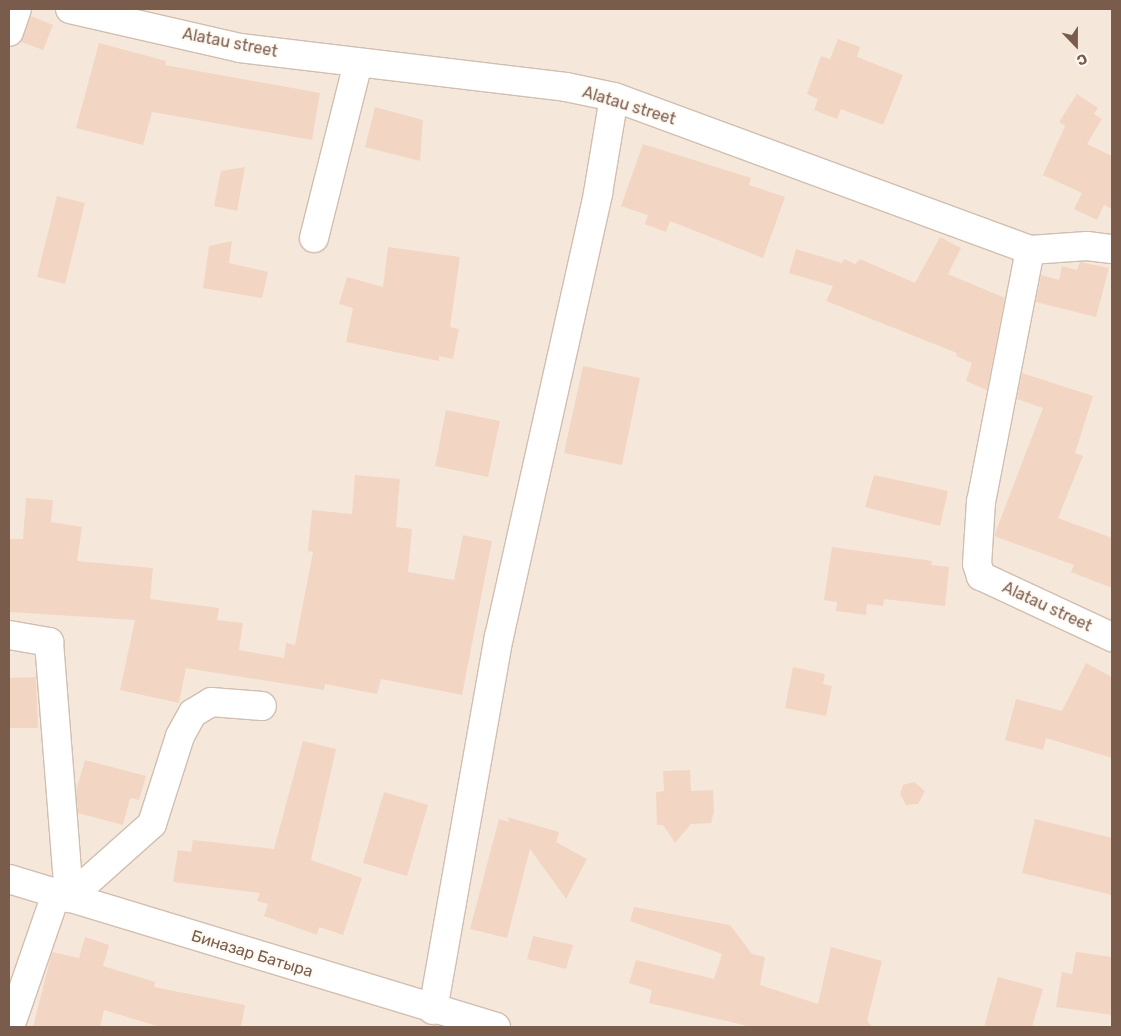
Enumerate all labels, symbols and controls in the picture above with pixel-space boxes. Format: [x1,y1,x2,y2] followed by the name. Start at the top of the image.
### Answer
[1051,20,1101,70] north arrow
[181,24,279,62] street label: Alatau street
[1074,50,1090,69] text: С
[580,83,678,129] street label: Alatau street
[999,578,1095,636] street label: Alatau street
[189,926,315,982] street label: Биназар Батыра

